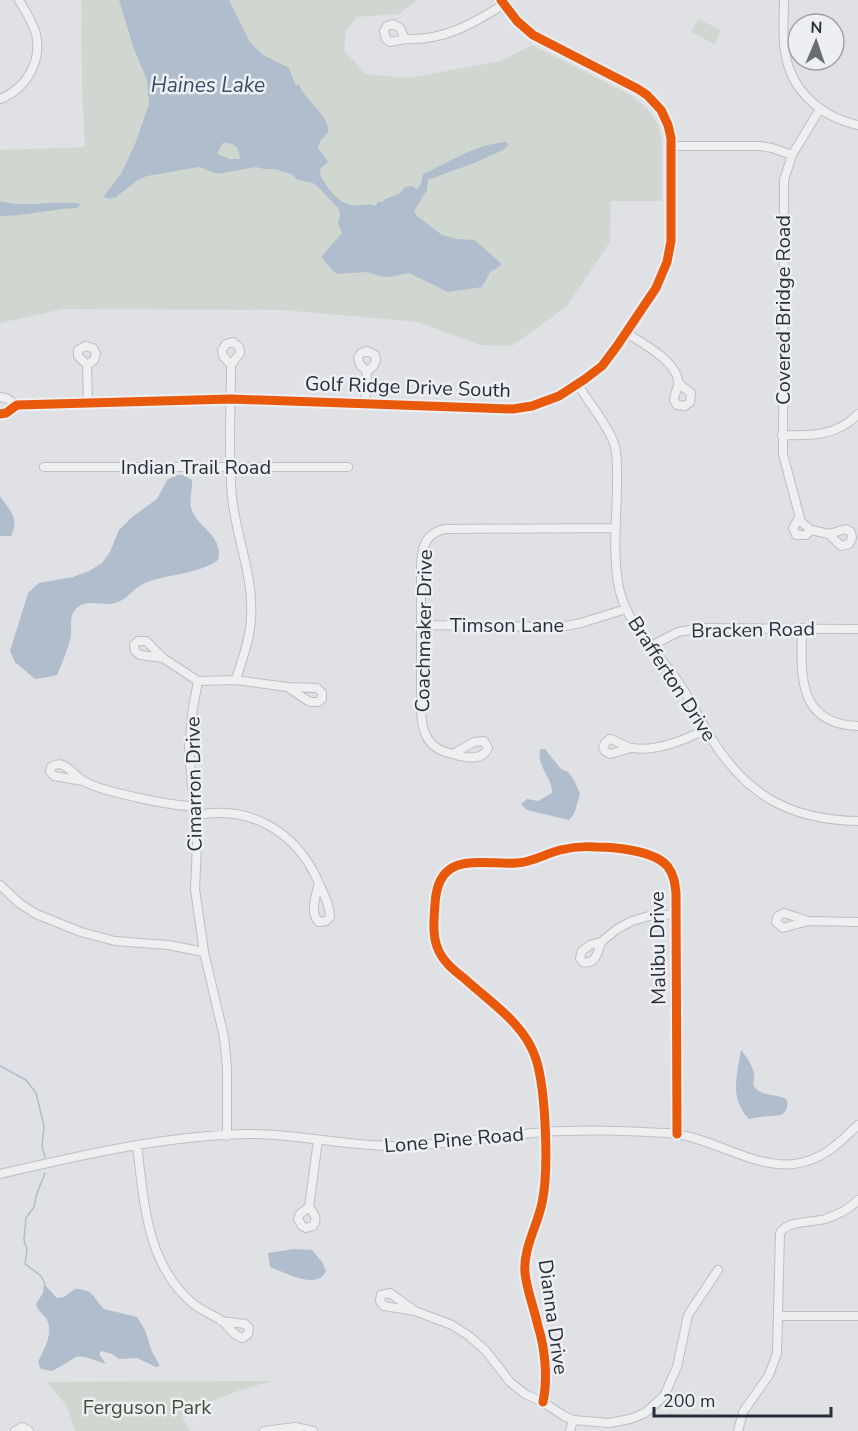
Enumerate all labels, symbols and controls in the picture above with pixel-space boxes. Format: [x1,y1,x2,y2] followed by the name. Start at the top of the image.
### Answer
[786,12,846,72] north arrow
[810,17,823,39] text: N
[151,71,265,99] water label: Haines Lake
[770,215,797,405] street label: Covered Bridge Road
[305,370,511,404] street label: Golf Ridge Drive South
[121,454,271,481] street label: Indian Trail Road
[409,549,439,713] street label: Coachmaker Drive
[621,611,723,747] street label: Brafferton Drive
[450,612,564,639] street label: Timson Lane
[691,615,815,645] street label: Bracken Road
[179,716,209,852] street label: Cimarron Drive
[644,891,672,1005] street label: Malibu Drive
[383,1120,525,1160] street label: Lone Pine Road
[532,1258,574,1376] street label: Dianna Drive
[654,1380,831,1418] scale bar
[663,1389,715,1413] text: 200 m
[83,1394,212,1421] park label: Ferguson Park

